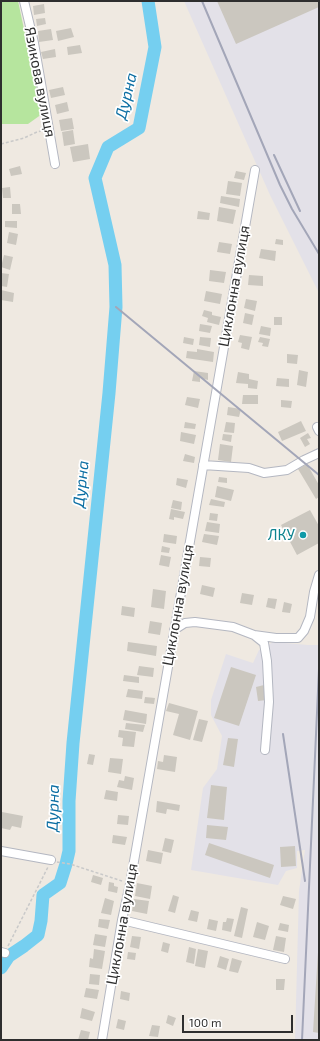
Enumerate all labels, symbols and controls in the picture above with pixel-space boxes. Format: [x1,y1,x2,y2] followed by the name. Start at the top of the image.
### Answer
[20,25,60,139] street label: Язикова вулиця
[111,71,141,121] water label: Дурна
[214,224,254,348] street label: Циклонна вулиця
[69,459,93,509] water label: Дурна
[268,526,295,544] place label: ЛКУ
[298,530,308,540] marker: ЛКУ
[158,543,198,667] street label: Циклонна вулиця
[43,784,63,832] water label: Дурна
[102,862,142,986] street label: Циклонна вулиця
[184,1007,295,1033] scale bar
[189,1015,221,1029] text: 100 m

